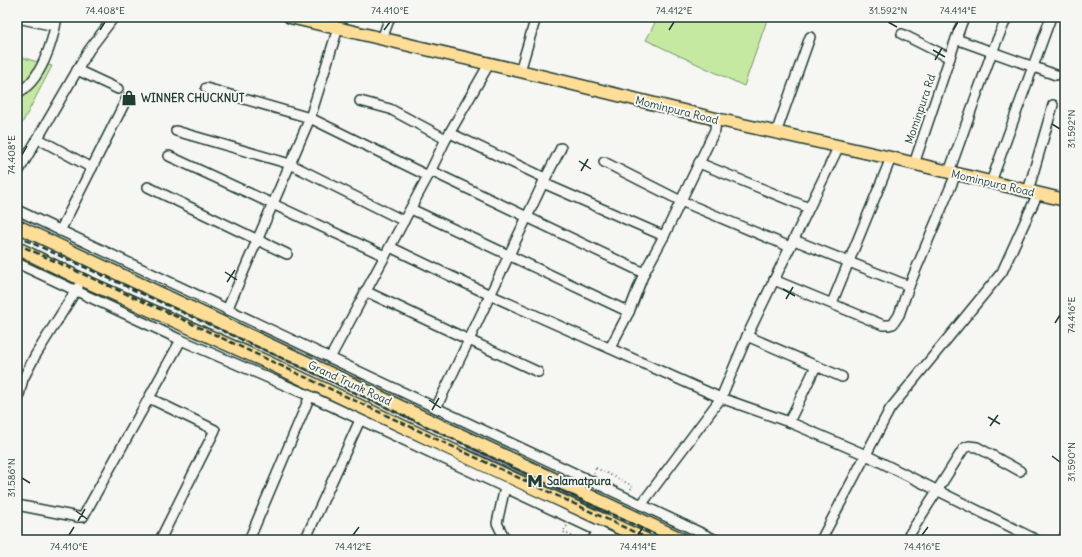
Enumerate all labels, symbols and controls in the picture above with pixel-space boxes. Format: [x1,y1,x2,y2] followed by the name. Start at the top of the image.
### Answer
[85,4,125,17] text: 74.408°E
[371,4,409,17] text: 74.410°E
[656,4,692,17] text: 74.412°E
[869,4,907,17] text: 31.592°N
[940,4,977,17] text: 74.414°E
[902,72,939,146] street label: Mominpura Rd
[120,89,138,107] shop icon: WINNER CHUCKNUT
[141,91,245,105] place label: WINNER CHUCKNUT
[634,93,721,127] street label: Mominpura Road
[1065,110,1078,148] text: 31.592°N
[5,135,18,175] text: 74.408°E
[950,167,1037,200] street label: Mominpura Road
[1065,296,1078,333] text: 74.416°E
[306,358,394,409] street label: Grand Trunk Road
[1065,442,1078,482] text: 31.590°N
[5,458,18,498] text: 31.586°N
[526,472,544,490] metro station icon: Salamatpura
[547,474,612,489] place label: Salamatpura
[50,540,88,553] text: 74.410°E
[335,540,371,553] text: 74.412°E
[620,540,657,553] text: 74.414°E
[904,540,941,553] text: 74.416°E

